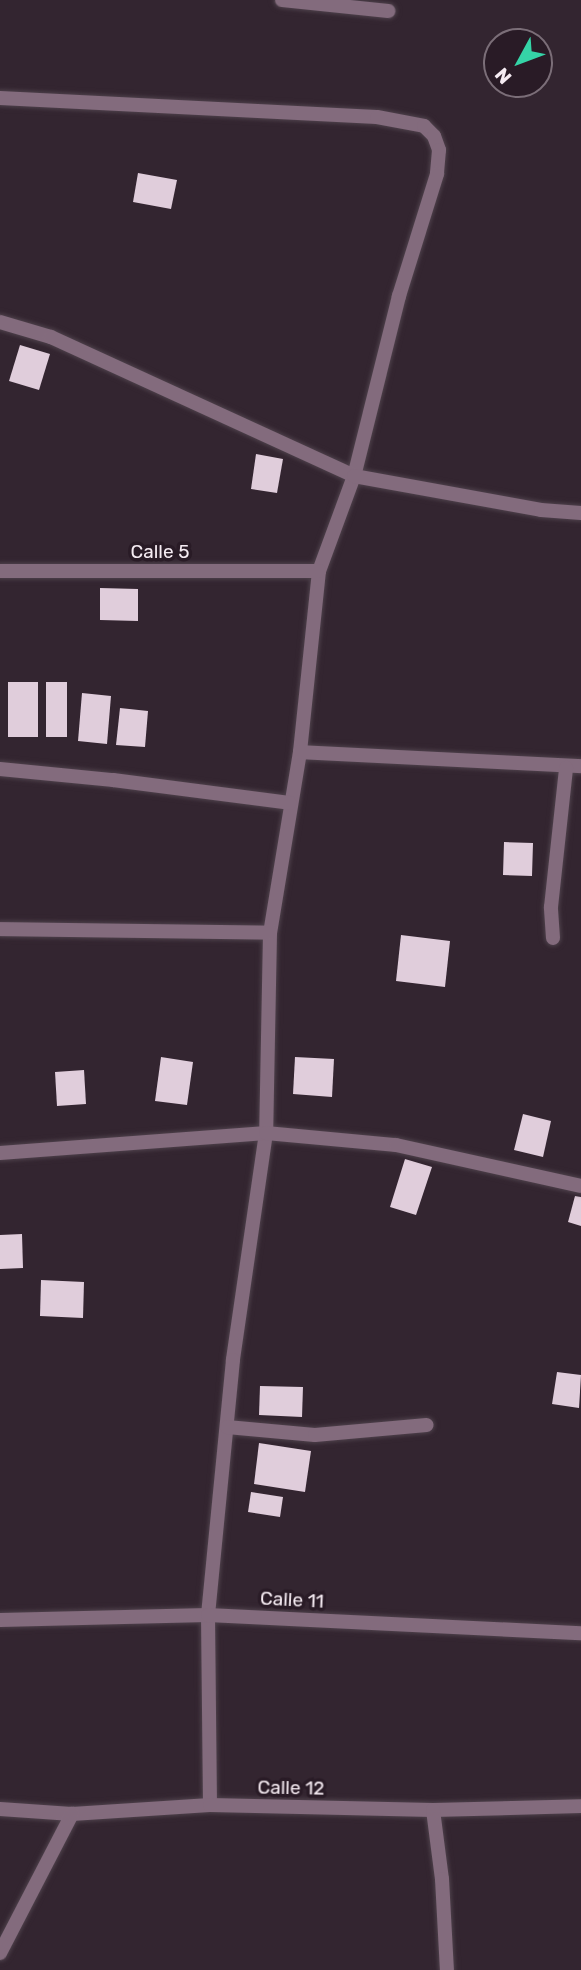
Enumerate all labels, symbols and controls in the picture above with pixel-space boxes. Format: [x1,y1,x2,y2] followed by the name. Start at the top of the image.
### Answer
[483,28,553,98] north arrow
[490,63,516,89] text: N
[131,541,189,563] street label: Calle 5
[259,1587,325,1613] street label: Calle 11
[257,1776,325,1800] street label: Calle 12

